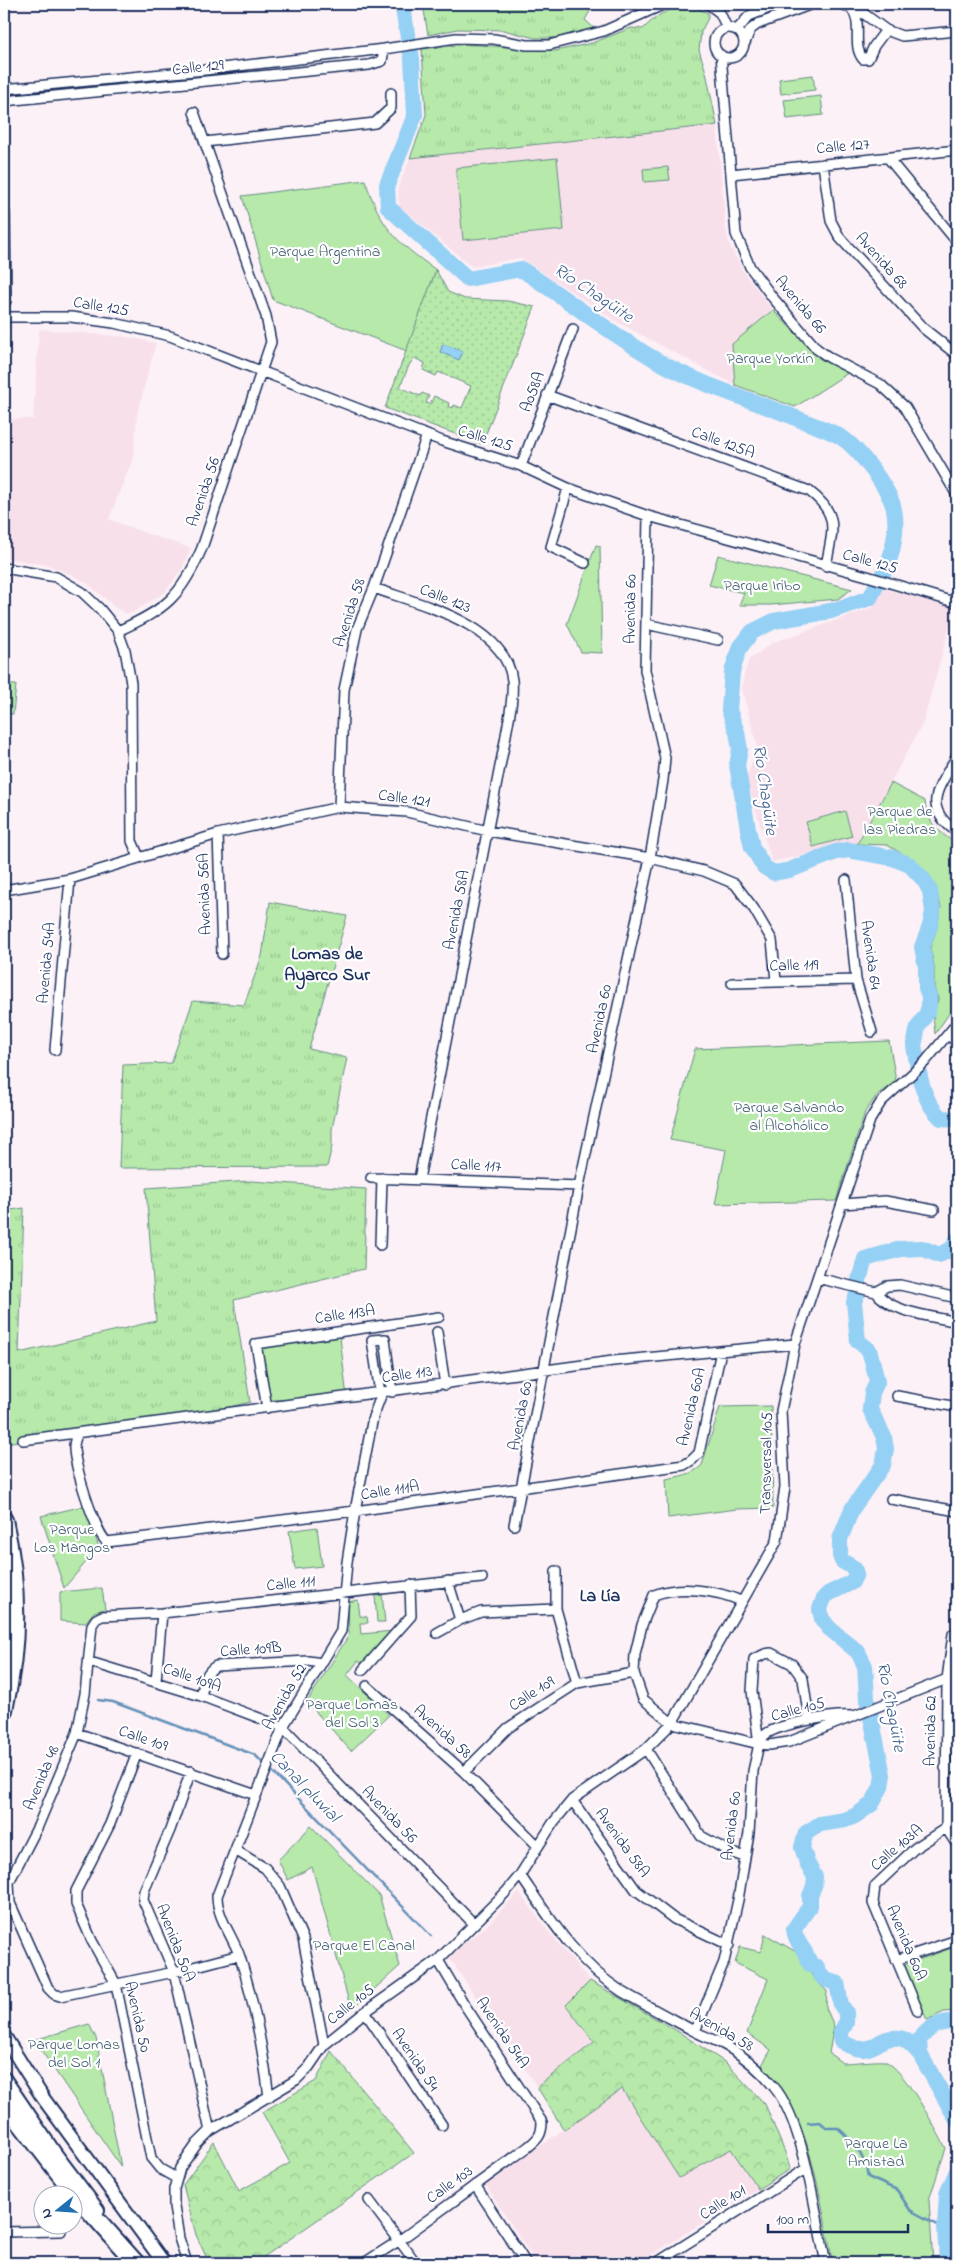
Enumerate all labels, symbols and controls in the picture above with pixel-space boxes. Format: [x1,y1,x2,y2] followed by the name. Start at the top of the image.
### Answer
[171,53,225,83] street label: Calle 129
[815,133,871,161] street label: Calle 127
[849,227,913,295] street label: Avenida 68
[270,240,380,264] park label: Parque Argentina
[548,258,639,331] water label: Río Chagüite
[768,270,832,340] street label: Avenida 66
[71,291,131,323] street label: Calle 125
[727,347,813,371] park label: Parque Yorkín
[514,368,552,416] street label: A058A
[455,419,515,459] street label: Calle 125
[688,420,758,466] street label: Calle 125A
[181,454,227,530] street label: Avenida 56
[840,543,900,581] street label: Calle 125
[618,574,644,644] street label: Avenida 60
[723,574,801,598] park label: Parque Iribo
[328,575,372,651] street label: Avenida 58
[416,578,474,620] street label: Calle 123
[745,743,783,838] water label: Río Chagüite
[377,783,431,815] street label: Calle 121
[864,800,936,842] park label: Parque de las Piedras
[192,852,218,935] street label: Avenida 56A
[437,868,477,952] street label: Avenida 58A
[853,919,887,992] street label: Avenida 64
[31,921,63,1005] street label: Avenida 54A
[284,942,370,990] district label: Lomas de Ayarco Sur
[769,954,819,978] street label: Calle 119
[581,982,619,1056] street label: Avenida 60
[734,1096,844,1138] park label: Parque Salvando al Alcohólico
[450,1153,502,1179] street label: Calle 117
[313,1299,377,1331] street label: Calle 113A
[380,1360,434,1390] street label: Calle 113
[671,1365,713,1449] street label: Avenida 60A
[503,1379,539,1453] street label: Avenida 60
[754,1412,780,1514] street label: Transversal 105
[359,1475,421,1507] street label: Calle 111A
[34,1518,110,1560] park label: Parque Los Mangos
[265,1569,317,1599] street label: Calle 111
[580,1584,621,1610] district label: La Lía
[219,1636,283,1664] street label: Calle 109B
[159,1657,225,1699] street label: Calle 109A
[256,1659,314,1735] street label: Avenida 52
[869,1660,912,1755] water label: Río Chagüite
[504,1670,560,1718] street label: Calle 109
[768,1691,828,1729] street label: Calle 105
[306,1693,398,1735] park label: Parque Lomas del Sol 3
[918,1695,944,1767] street label: Avenida 62
[408,1699,476,1765] street label: Avenida 58
[115,1719,171,1759] street label: Calle 109
[18,1742,66,1814] street label: Avenida 48
[263,1745,346,1830] water label: Canal pluvial
[355,1781,423,1849] street label: Avenida 56
[716,1790,748,1862] street label: Avenida 60
[588,1803,656,1883] street label: Avenida 58A
[865,1819,929,1877] street label: Calle 103A
[149,1900,201,1986] street label: Avenida 50A
[879,1902,933,1985] street label: Avenida 60A
[313,1934,415,1958] park label: Parque El Canal
[117,1979,157,2055] street label: Avenida 50
[322,1979,380,2031] street label: Calle 105
[469,1992,535,2074] street label: Avenida 54A
[684,2002,758,2058] street label: Avenida 58
[385,2024,445,2097] street label: Avenida 54
[28,2033,120,2075] park label: Parque Lomas del Sol 1
[844,2132,908,2174] park label: Parque La Amistad
[422,2160,478,2210] street label: Calle 103
[695,2179,751,2227] street label: Calle 101
[32,2184,82,2234] north arrow
[768,2202,908,2234] scale bar
[36,2206,58,2221] text: N
[776,2209,809,2231] text: 100 m

